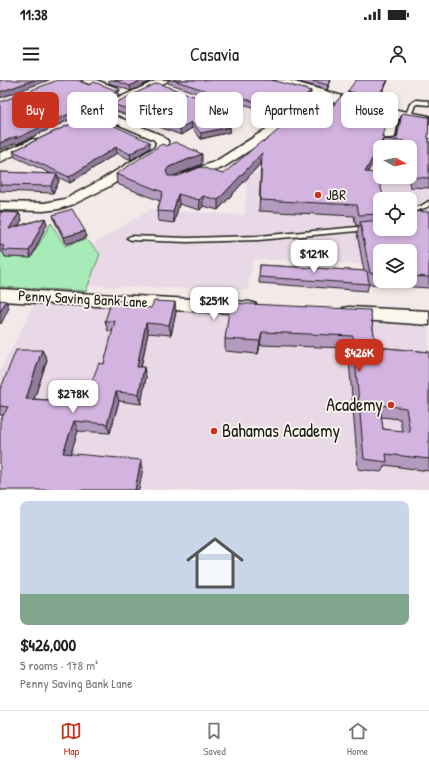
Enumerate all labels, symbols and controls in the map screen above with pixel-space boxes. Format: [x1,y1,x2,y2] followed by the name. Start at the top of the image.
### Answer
[20,4,48,25] text: 11:38
[190,42,239,67] text: Casavia
[20,43,42,65] icon: menu
[387,43,409,65] icon: person
[12,92,59,128] chip: Buy
[67,92,118,128] chip: Rent
[126,92,187,128] chip: Filters
[195,92,243,128] chip: New
[251,92,333,128] chip: Apartment
[341,92,398,128] chip: House
[373,140,417,184] north arrow
[373,140,417,288] map controls
[326,184,346,205] place label: JBR
[313,190,323,200] marker: JBR
[373,192,417,236] button: locate
[286,240,342,274] pin: $121K
[300,244,328,262] text: $121K
[373,244,417,288] button: layers
[18,285,148,312] street label: Penny Saving Bank Lane
[186,287,242,321] pin: $251K
[199,291,229,309] text: $251K
[331,339,387,373] pin: $426K
[344,343,374,361] text: $426K
[45,380,101,414] pin: $278K
[57,384,89,402] text: $278K
[326,392,383,417] place label: Academy
[386,400,396,410] marker: Academy
[222,418,340,443] place label: Bahamas Academy
[209,426,219,436] marker: Bahamas Academy
[179,527,251,599] icon: home
[20,633,76,656] text: $426,000
[20,656,98,674] text: 5 rooms · 178 m²
[20,674,132,692] text: Penny Saving Bank Lane
[60,720,82,758] tab: Map
[203,720,226,758] tab: Saved
[347,720,369,758] tab: Home

